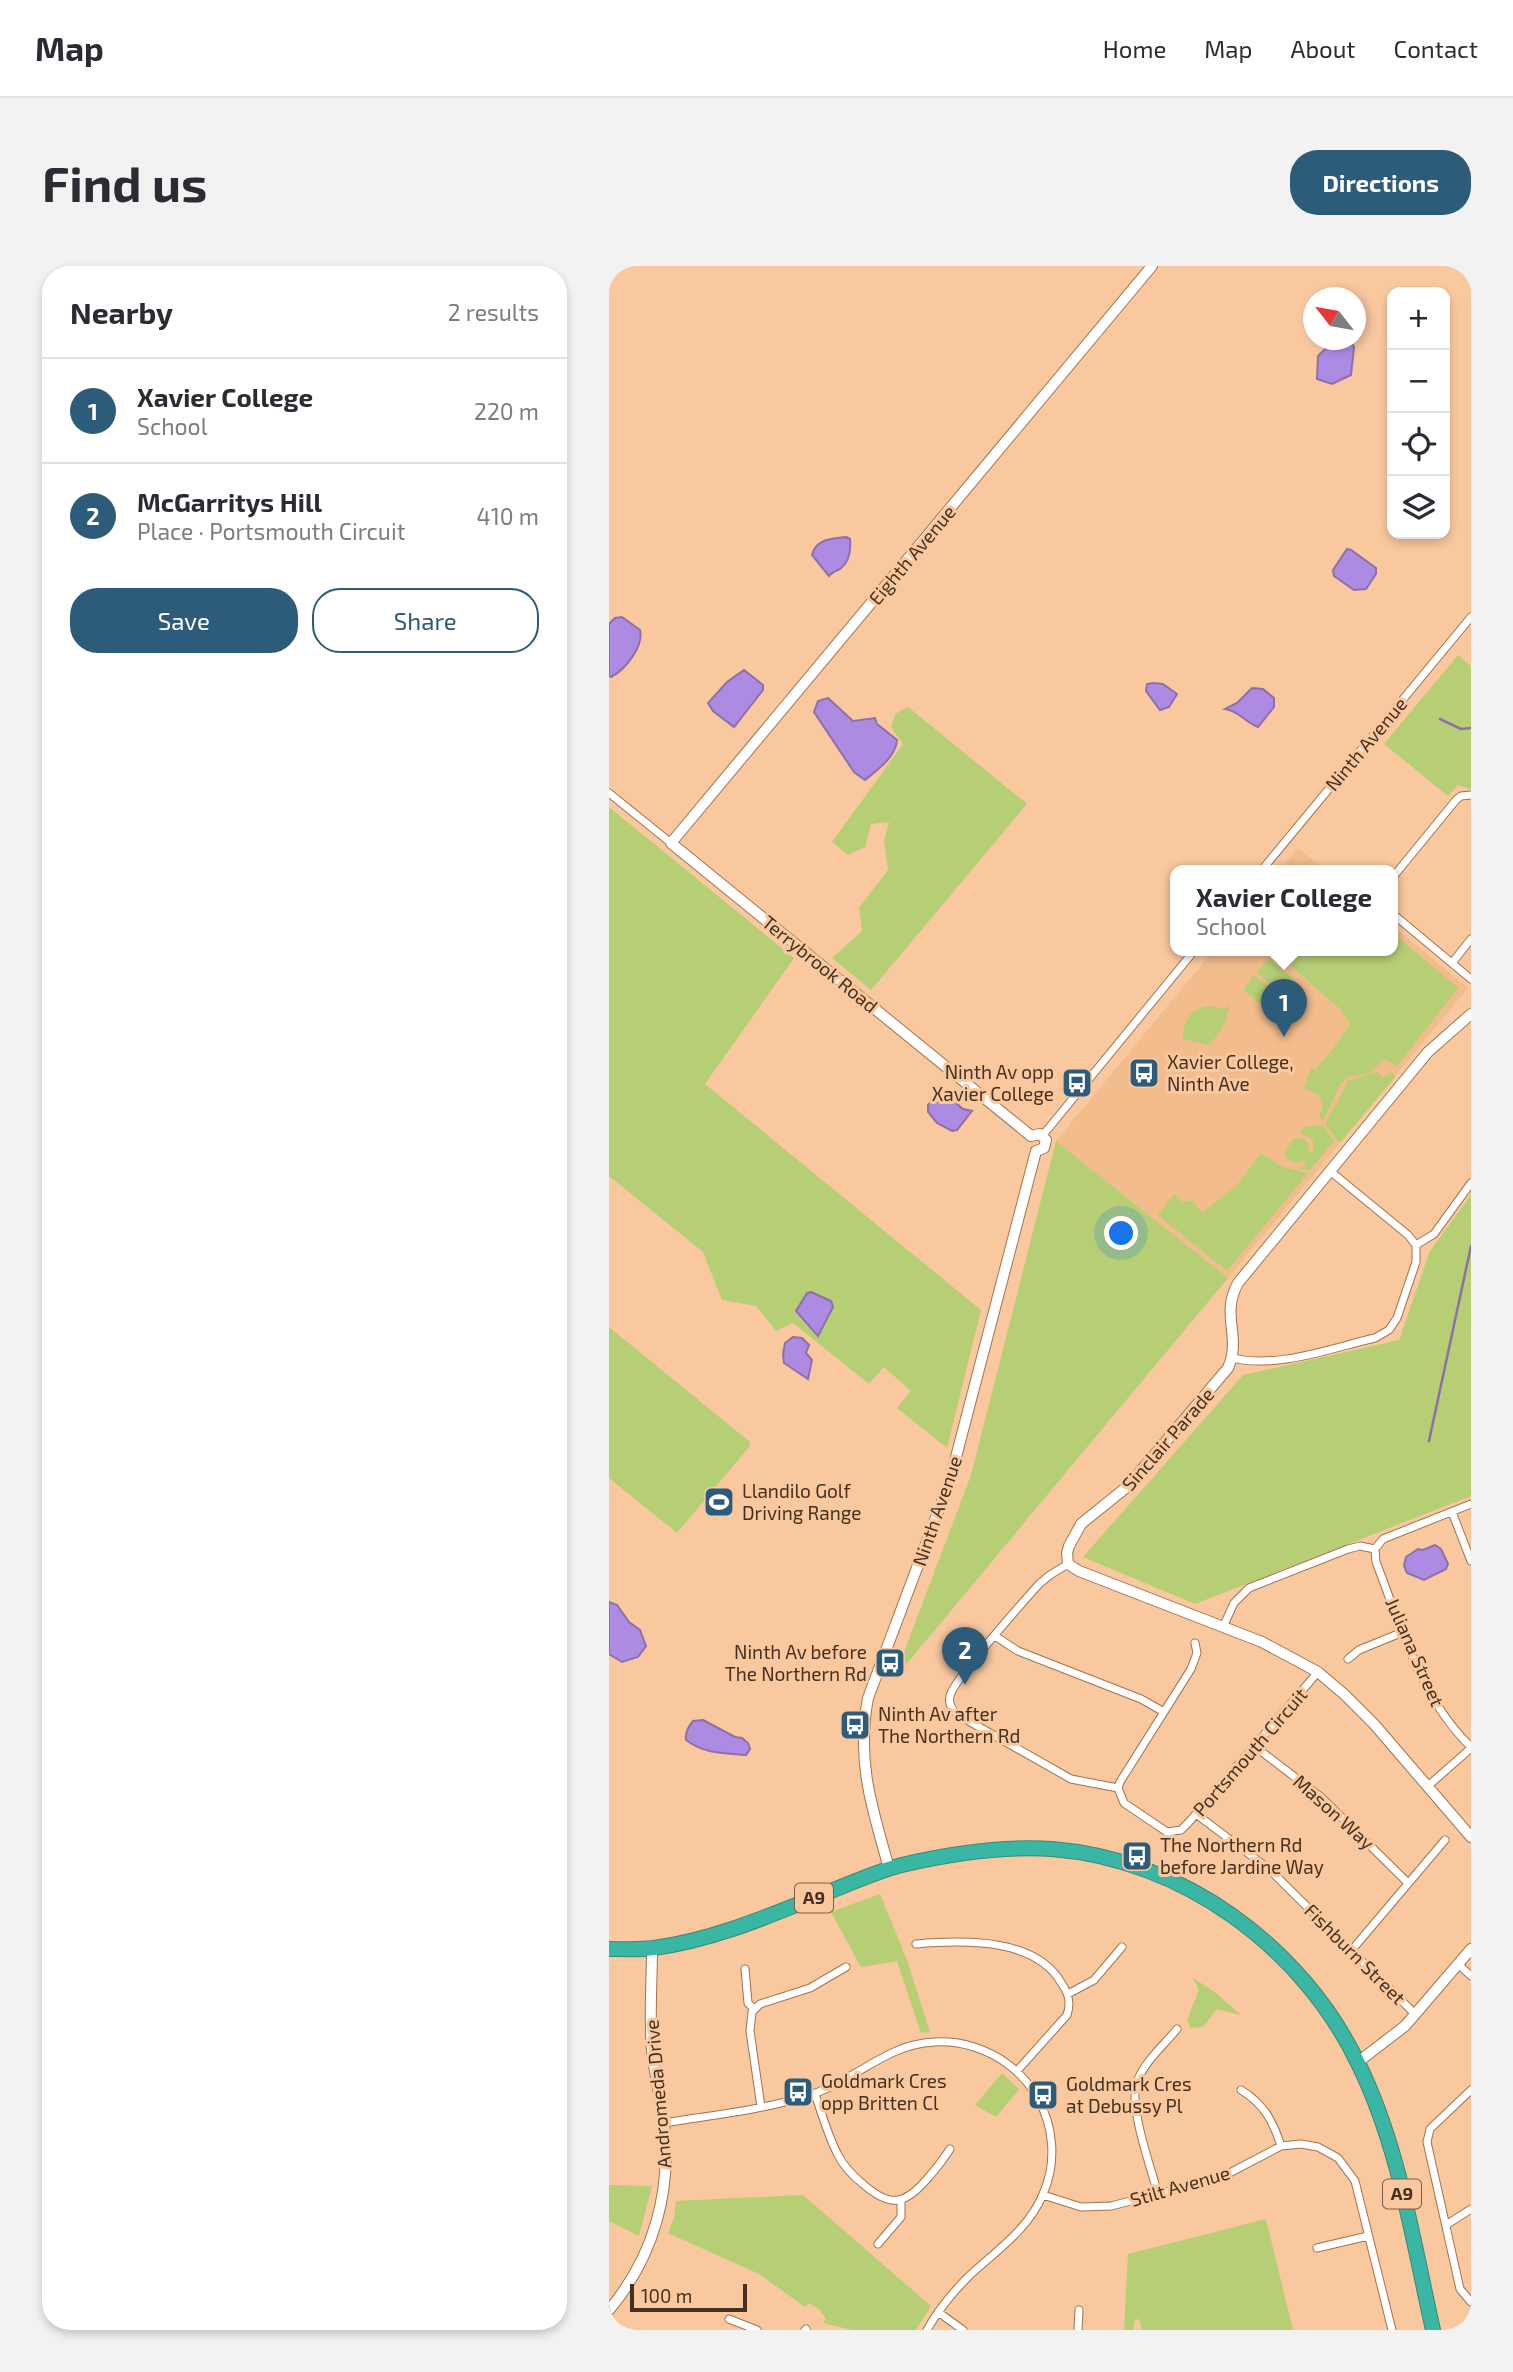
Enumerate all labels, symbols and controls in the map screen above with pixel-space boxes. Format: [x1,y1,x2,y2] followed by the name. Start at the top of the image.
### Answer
[35,28,104,68] text: Map
[1103,34,1166,63] text: Home
[1204,34,1252,63] text: Map
[1290,34,1356,63] text: About
[1394,34,1478,63] text: Contact
[1290,150,1471,215] button: Directions
[42,153,207,212] text: Find us
[1303,287,1366,350] north arrow
[1387,287,1450,539] map controls
[1387,287,1450,350] button: +
[70,294,173,330] text: Nearby
[448,298,539,326] text: 2 results
[1387,350,1450,413] button: −
[137,381,313,412] text: Xavier College
[88,397,98,425] text: 1
[474,397,539,425] text: 220 m
[137,412,207,440] text: School
[1387,413,1450,476] button: locate
[1387,476,1450,539] button: layers
[137,486,322,517] text: McGarritys Hill
[863,500,960,609] street label: Eighth Avenue
[86,502,100,530] text: 2
[477,502,539,530] text: 410 m
[137,517,405,545] text: Place · Portsmouth Circuit
[70,588,298,653] button: Save
[312,588,539,653] button: Share
[1320,692,1411,795] street label: Ninth Avenue
[1170,865,1398,956] popup
[1196,881,1372,912] text: Xavier College
[758,910,883,1017] street label: Terrybrook Road
[1196,912,1266,940] text: School
[1261,979,1307,1037] pin: 1
[1167,1050,1294,1095] place label: Xavier College, Ninth Ave
[1127,1056,1161,1090] bus stop icon: Xavier College, Ninth Ave
[932,1060,1054,1105] place label: Ninth Av opp Xavier College
[1060,1066,1094,1100] bus stop icon: Ninth Av opp Xavier College
[1104,1216,1138,1250] your location
[1117,1383,1219,1495] street label: Sinclair Parade
[907,1453,966,1569] street label: Ninth Avenue
[742,1479,862,1524] place label: Llandilo Golf Driving Range
[702,1485,736,1519] sports icon: Llandilo Golf Driving Range
[1381,1594,1450,1710] street label: Juliana Street
[942,1627,988,1685] pin: 2
[725,1640,867,1685] place label: Ninth Av before The Northern Rd
[873,1646,907,1680] bus stop icon: Ninth Av before The Northern Rd
[1188,1683,1311,1820] street label: Portsmouth Circuit
[878,1702,1020,1747] place label: Ninth Av after The Northern Rd
[838,1708,872,1742] bus stop icon: Ninth Av after The Northern Rd
[1289,1769,1380,1854] street label: Mason Way
[1160,1833,1324,1878] place label: The Northern Rd before Jardine Way
[1120,1839,1154,1873] bus stop icon: The Northern Rd before Jardine Way
[795,1884,833,1912] road number: A9
[1300,1898,1411,2009] street label: Fishburn Street
[640,2019,675,2169] street label: Andromeda Drive
[821,2069,947,2114] place label: Goldmark Cres opp Britten Cl
[1066,2072,1192,2117] place label: Goldmark Cres at Debussy Pl
[781,2075,815,2109] bus stop icon: Goldmark Cres opp Britten Cl
[1026,2078,1060,2112] bus stop icon: Goldmark Cres at Debussy Pl
[1127,2160,1232,2211] street label: Stilt Avenue
[1383,2180,1421,2208] road number: A9
[630,2281,747,2313] scale bar
[641,2284,692,2307] text: 100 m

